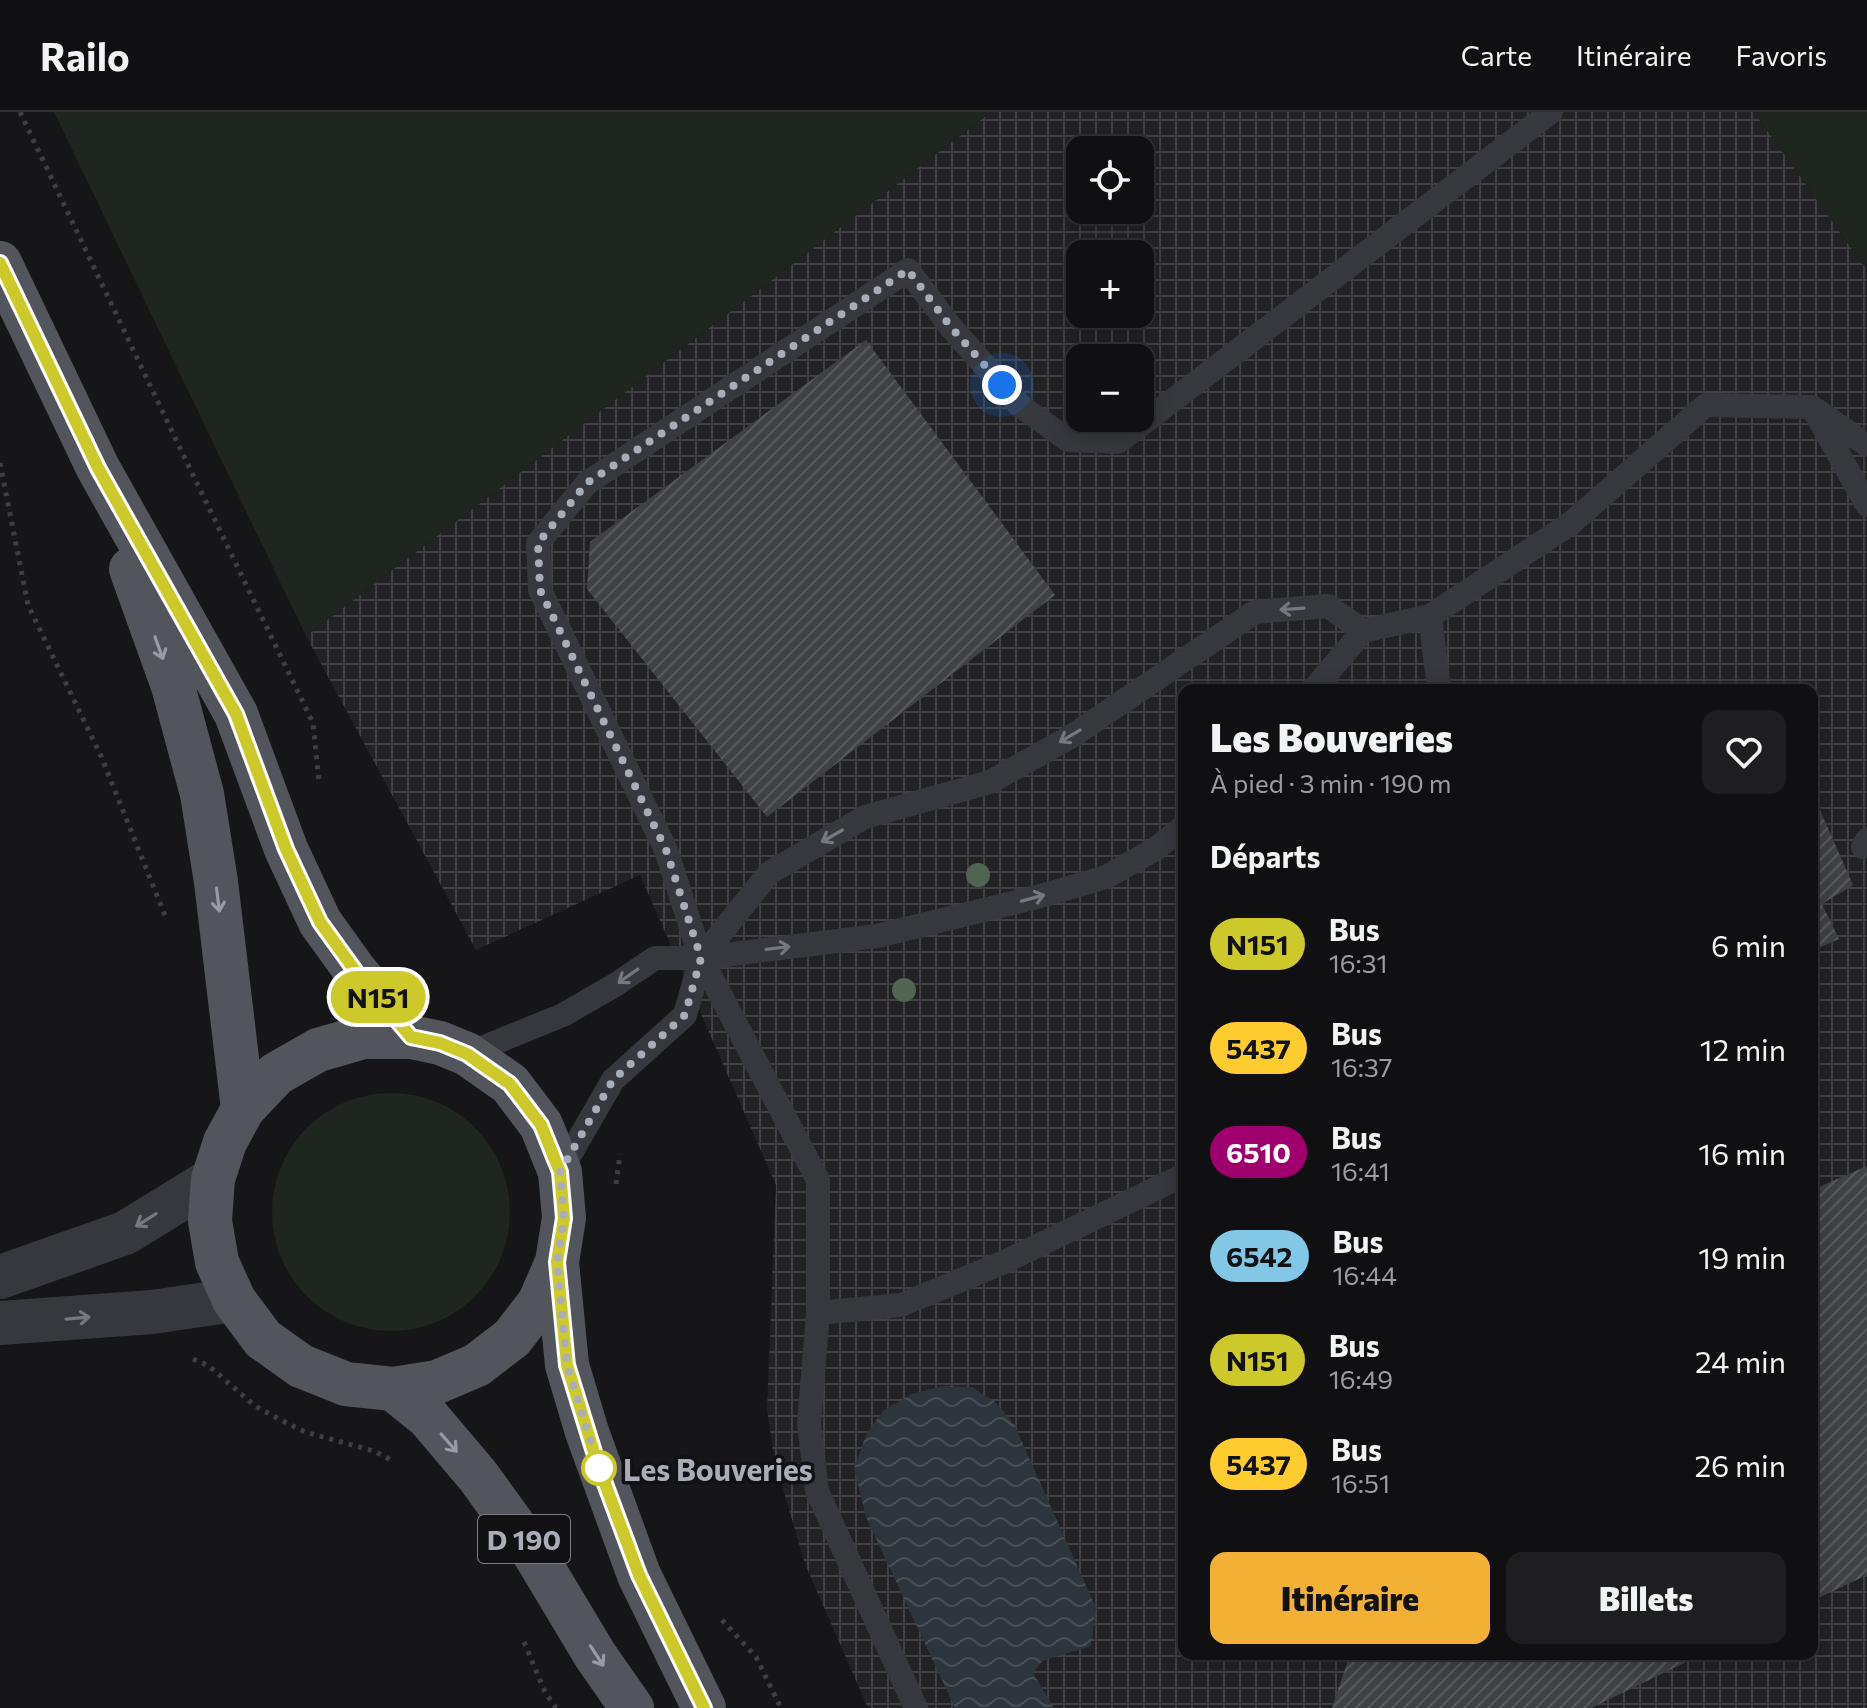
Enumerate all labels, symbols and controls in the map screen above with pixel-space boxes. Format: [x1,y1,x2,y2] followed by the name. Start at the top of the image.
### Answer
[40,32,130,79] text: Railo
[1461,38,1532,72] text: Carte
[1576,38,1691,72] text: Itinéraire
[1735,38,1827,72] text: Favoris
[1066,136,1154,432] map controls
[1066,136,1154,224] button: locate
[1066,240,1154,328] button: +
[1066,344,1154,432] button: −
[982,365,1022,405] your location
[1279,602,1306,617] one-way arrow
[152,635,167,660] one-way arrow
[1702,710,1786,794] button: heart
[1210,713,1453,760] text: Les Bouveries
[1059,728,1082,744] one-way arrow
[1210,767,1452,798] text: À pied · 3 min · 190 m
[821,828,844,844] one-way arrow
[1210,837,1320,874] text: Départs
[211,887,226,912] one-way arrow
[1019,890,1045,905] one-way arrow
[1329,910,1380,947] text: Bus
[1711,926,1786,963] text: 6 min
[1226,927,1289,961] text: N151
[764,941,791,956] one-way arrow
[1329,947,1388,978] text: 16:31
[618,968,640,984] one-way arrow
[322,971,434,1023] line badge: N151
[347,980,409,1014] text: N151
[1331,1014,1382,1051] text: Bus
[1700,1030,1786,1067] text: 12 min
[1226,1031,1291,1065] text: 5437
[1331,1051,1392,1082] text: 16:37
[1331,1118,1382,1155] text: Bus
[1698,1134,1786,1171] text: 16 min
[1226,1135,1291,1169] text: 6510
[1331,1155,1390,1186] text: 16:41
[136,1211,158,1228] one-way arrow
[1333,1222,1383,1259] text: Bus
[1698,1238,1786,1275] text: 19 min
[1226,1239,1293,1273] text: 6542
[1333,1259,1397,1290] text: 16:44
[64,1310,91,1325] one-way arrow
[1329,1326,1380,1363] text: Bus
[1695,1342,1786,1379] text: 24 min
[1226,1343,1289,1377] text: N151
[1329,1363,1393,1394] text: 16:49
[1331,1430,1382,1467] text: Bus
[440,1432,458,1452] one-way arrow
[1694,1446,1786,1483] text: 26 min
[1226,1447,1291,1481] text: 5437
[623,1450,813,1487] place label: Les Bouveries
[582,1451,616,1485] marker: Les Bouveries
[1331,1467,1390,1498] text: 16:51
[478,1515,570,1563] road number: D 190
[1210,1552,1490,1644] button: Itinéraire
[1506,1552,1786,1644] button: Billets
[588,1645,605,1667] one-way arrow

